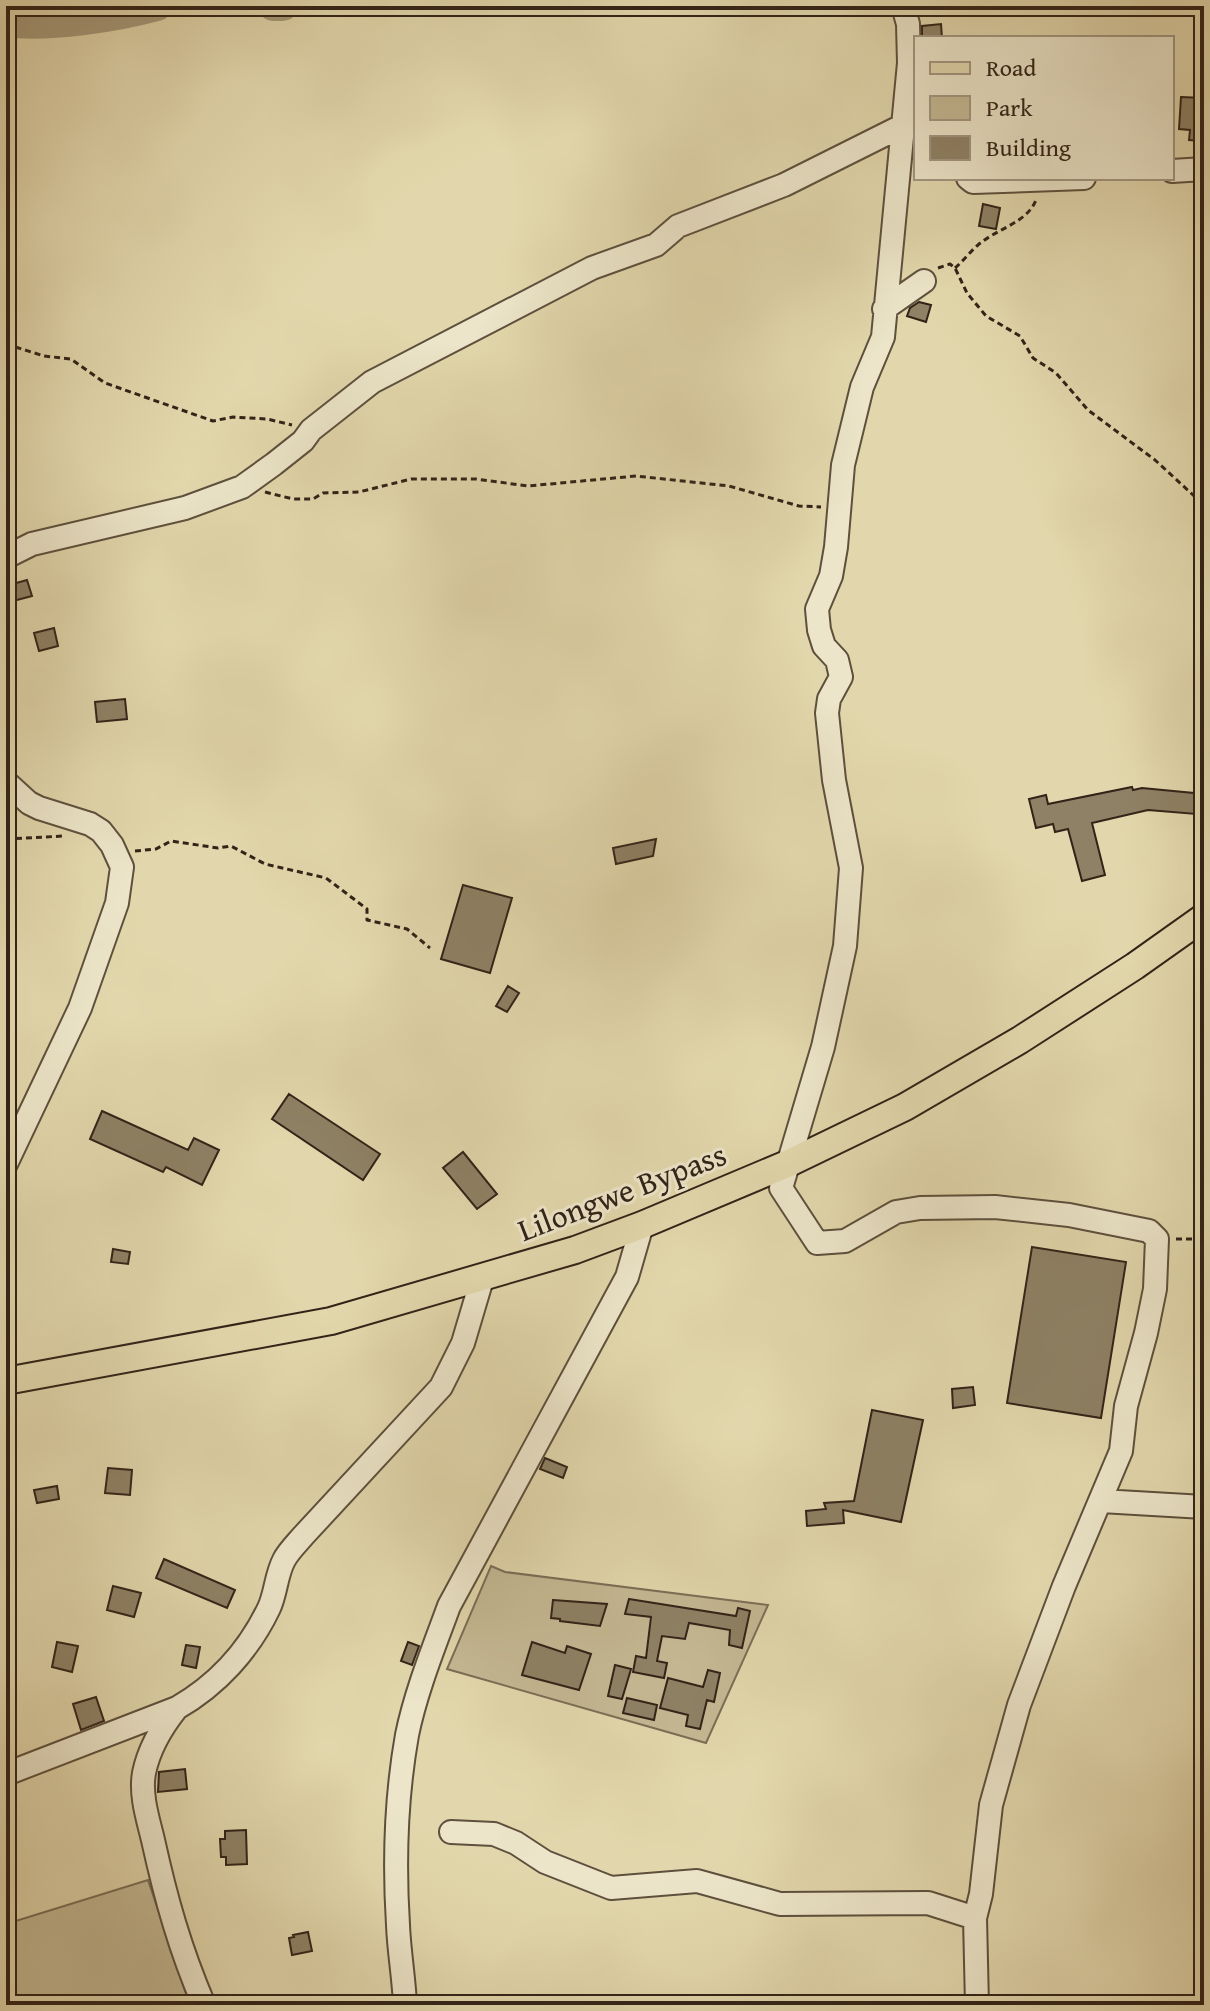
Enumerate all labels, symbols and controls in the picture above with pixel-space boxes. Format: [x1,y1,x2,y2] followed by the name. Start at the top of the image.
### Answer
[914,36,1174,180] legend
[986,50,1036,85] text: Road
[986,90,1033,125] text: Park
[986,130,1071,165] text: Building
[511,1130,733,1253] street label: Lilongwe Bypass

